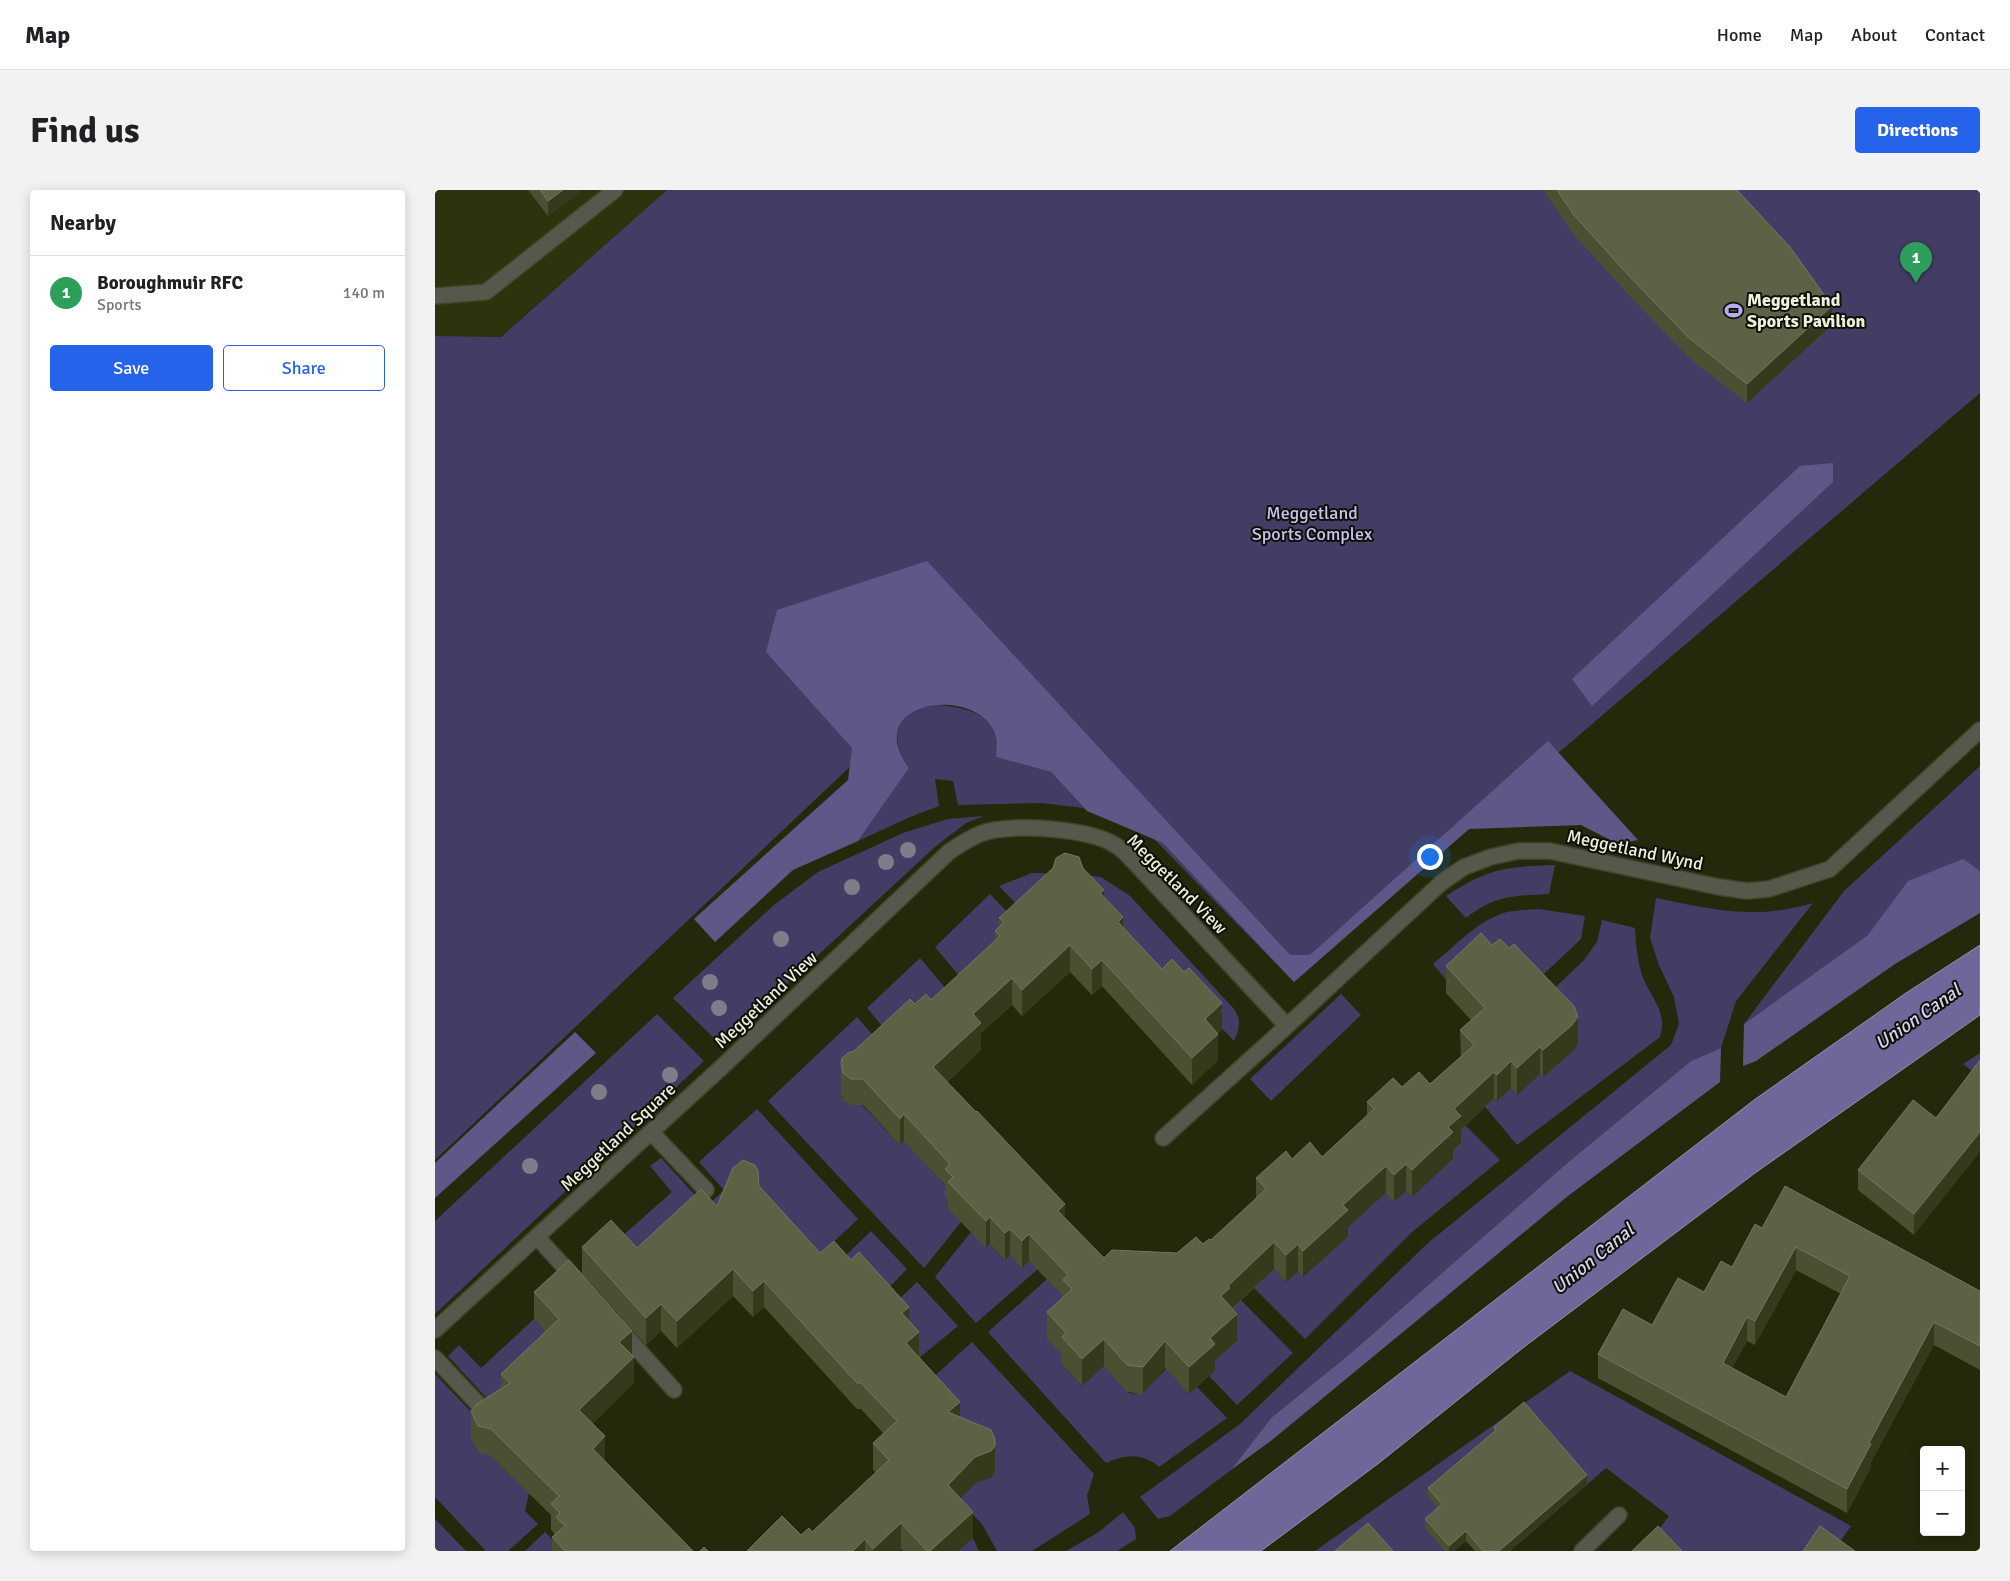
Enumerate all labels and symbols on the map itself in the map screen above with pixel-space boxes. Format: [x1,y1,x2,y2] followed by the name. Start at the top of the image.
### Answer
[1900,242,1932,283] pin: 1
[1747,289,1866,332] place label: Meggetland Sports Pavilion
[1723,300,1743,320] sports icon: Meggetland Sports Pavilion
[1252,502,1373,545] park label: Meggetland Sports Complex
[1565,825,1705,875] street label: Meggetland Wynd
[1122,829,1232,939] street label: Meggetland View
[1417,844,1443,870] your location
[710,947,822,1053] street label: Meggetland View
[1870,978,1967,1055] water label: Union Canal
[556,1078,680,1196] street label: Meggetland Square
[1547,1218,1640,1300] water label: Union Canal

